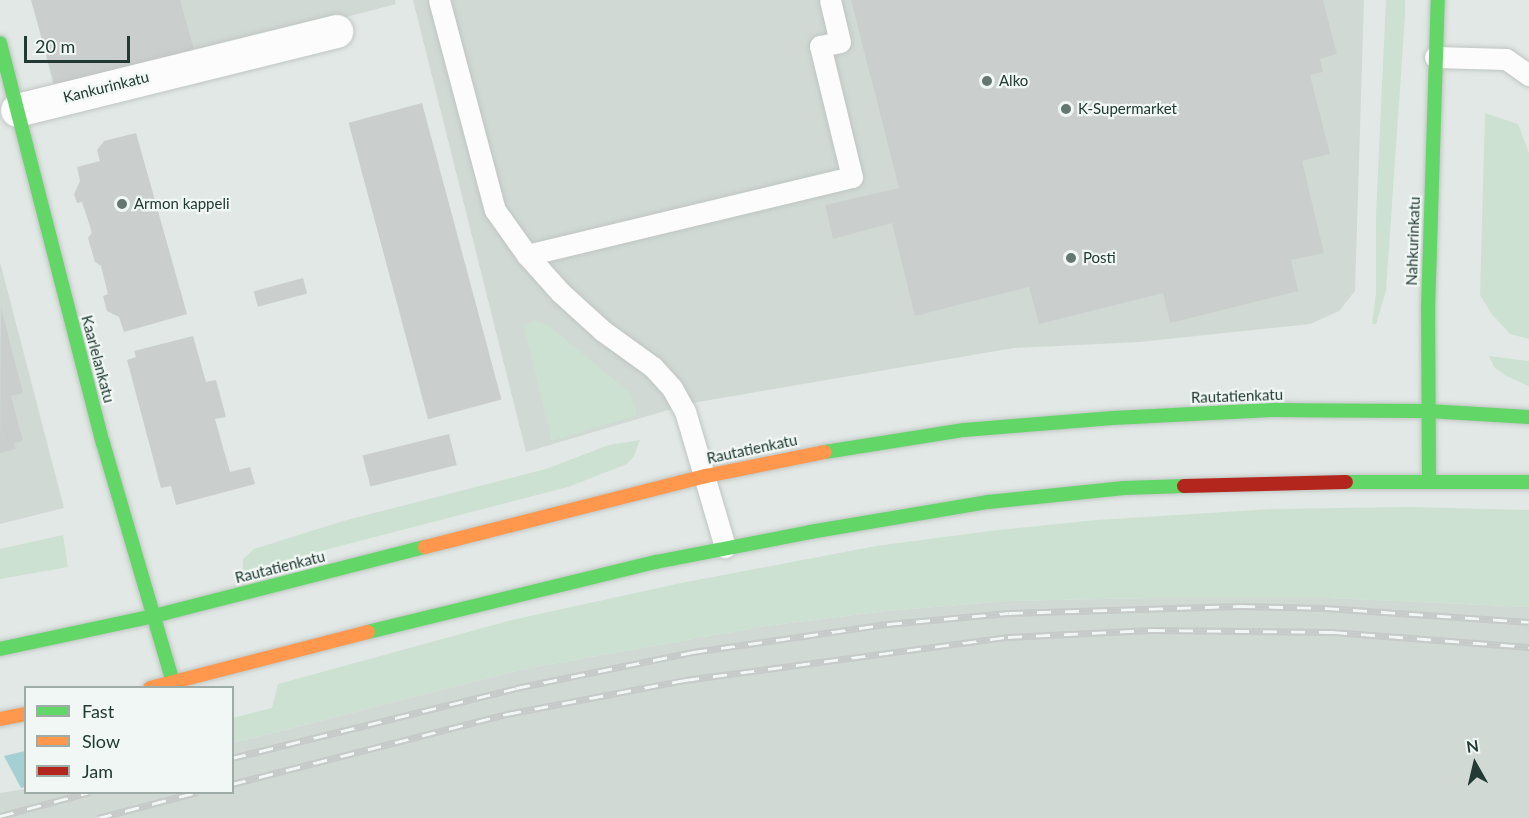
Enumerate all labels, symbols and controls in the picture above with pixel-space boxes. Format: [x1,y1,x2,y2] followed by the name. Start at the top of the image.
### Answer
[27,24,134,62] scale bar
[35,35,75,57] text: 20 m
[61,68,151,106] street label: Kankurinkatu
[999,72,1028,90] place label: Alko
[980,74,994,88] marker: Alko
[1078,100,1177,118] place label: K-Supermarket
[1059,102,1073,116] marker: K-Supermarket
[134,195,230,213] place label: Armon kappeli
[1402,196,1424,286] street label: Nahkurinkatu
[115,197,129,211] marker: Armon kappeli
[1083,249,1116,267] place label: Posti
[1064,251,1078,265] marker: Posti
[78,313,118,405] street label: Kaarlelankatu
[1191,385,1283,407] street label: Rautatienkatu
[705,431,799,467] street label: Rautatienkatu
[233,547,327,587] street label: Rautatienkatu
[24,686,234,794] legend
[82,700,114,722] text: Fast
[82,730,120,752] text: Slow
[1445,734,1505,794] north arrow
[1465,735,1480,756] text: N
[82,760,113,782] text: Jam

